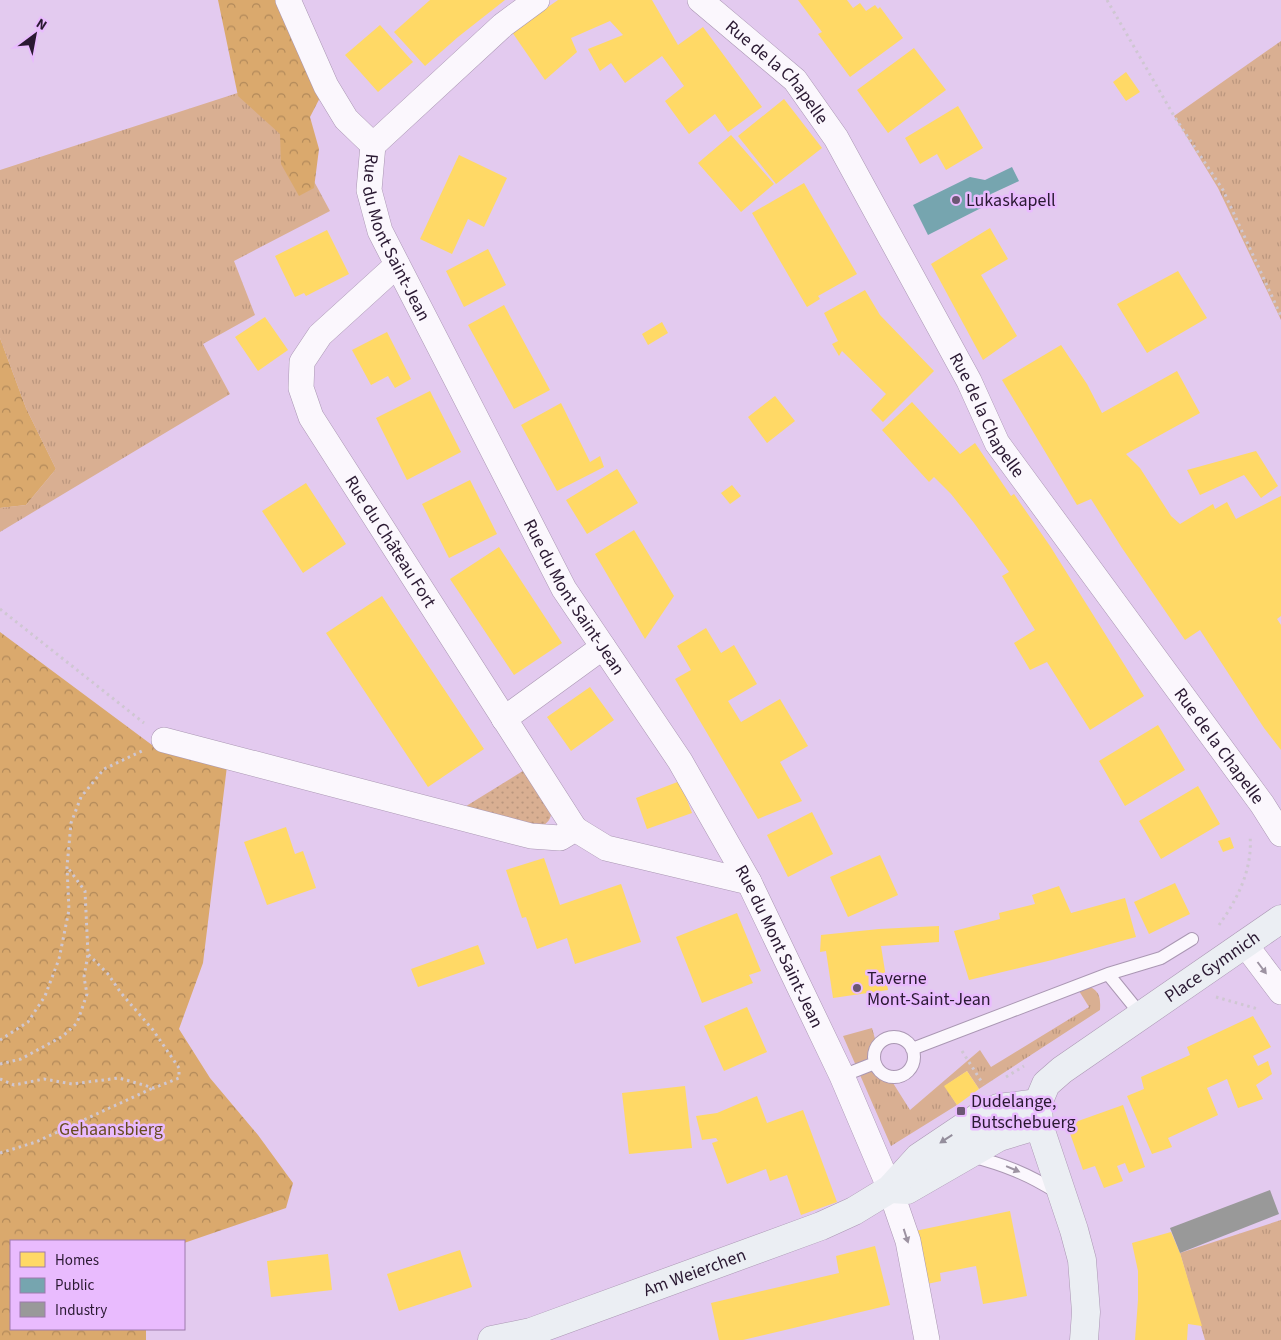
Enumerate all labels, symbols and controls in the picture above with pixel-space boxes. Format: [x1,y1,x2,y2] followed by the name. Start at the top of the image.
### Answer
[10,10,60,60] north arrow
[32,14,51,36] text: N
[720,14,835,129] street label: Rue de la Chapelle
[356,153,437,325] street label: Rue du Mont Saint-Jean
[966,188,1056,213] place label: Lukaskapell
[950,194,962,206] marker: Lukaskapell
[943,348,1031,483] street label: Rue de la Chapelle
[339,470,442,612] street label: Rue du Château Fort
[517,514,631,680] street label: Rue du Mont Saint-Jean
[1168,683,1270,809] street label: Rue de la Chapelle
[729,860,830,1032] street label: Rue du Mont Saint-Jean
[1159,925,1265,1008] street label: Place Gymnich
[1257,961,1268,974] one-way arrow
[867,966,991,1012] place label: Taverne Mont-Saint-Jean
[851,982,863,994] marker: Taverne Mont-Saint-Jean
[971,1089,1076,1135] place label: Dudelange, Butschebuerg
[955,1105,967,1117] marker: Dudelange, Butschebuerg
[59,1117,163,1142] park label: Gehaansbierg
[939,1135,952,1144] one-way arrow
[1006,1165,1020,1173] one-way arrow
[902,1228,910,1243] one-way arrow
[10,1240,185,1330] legend
[640,1242,749,1302] street label: Am Weierchen
[55,1250,99,1271] text: Homes
[55,1275,94,1296] text: Public
[55,1300,107,1321] text: Industry

